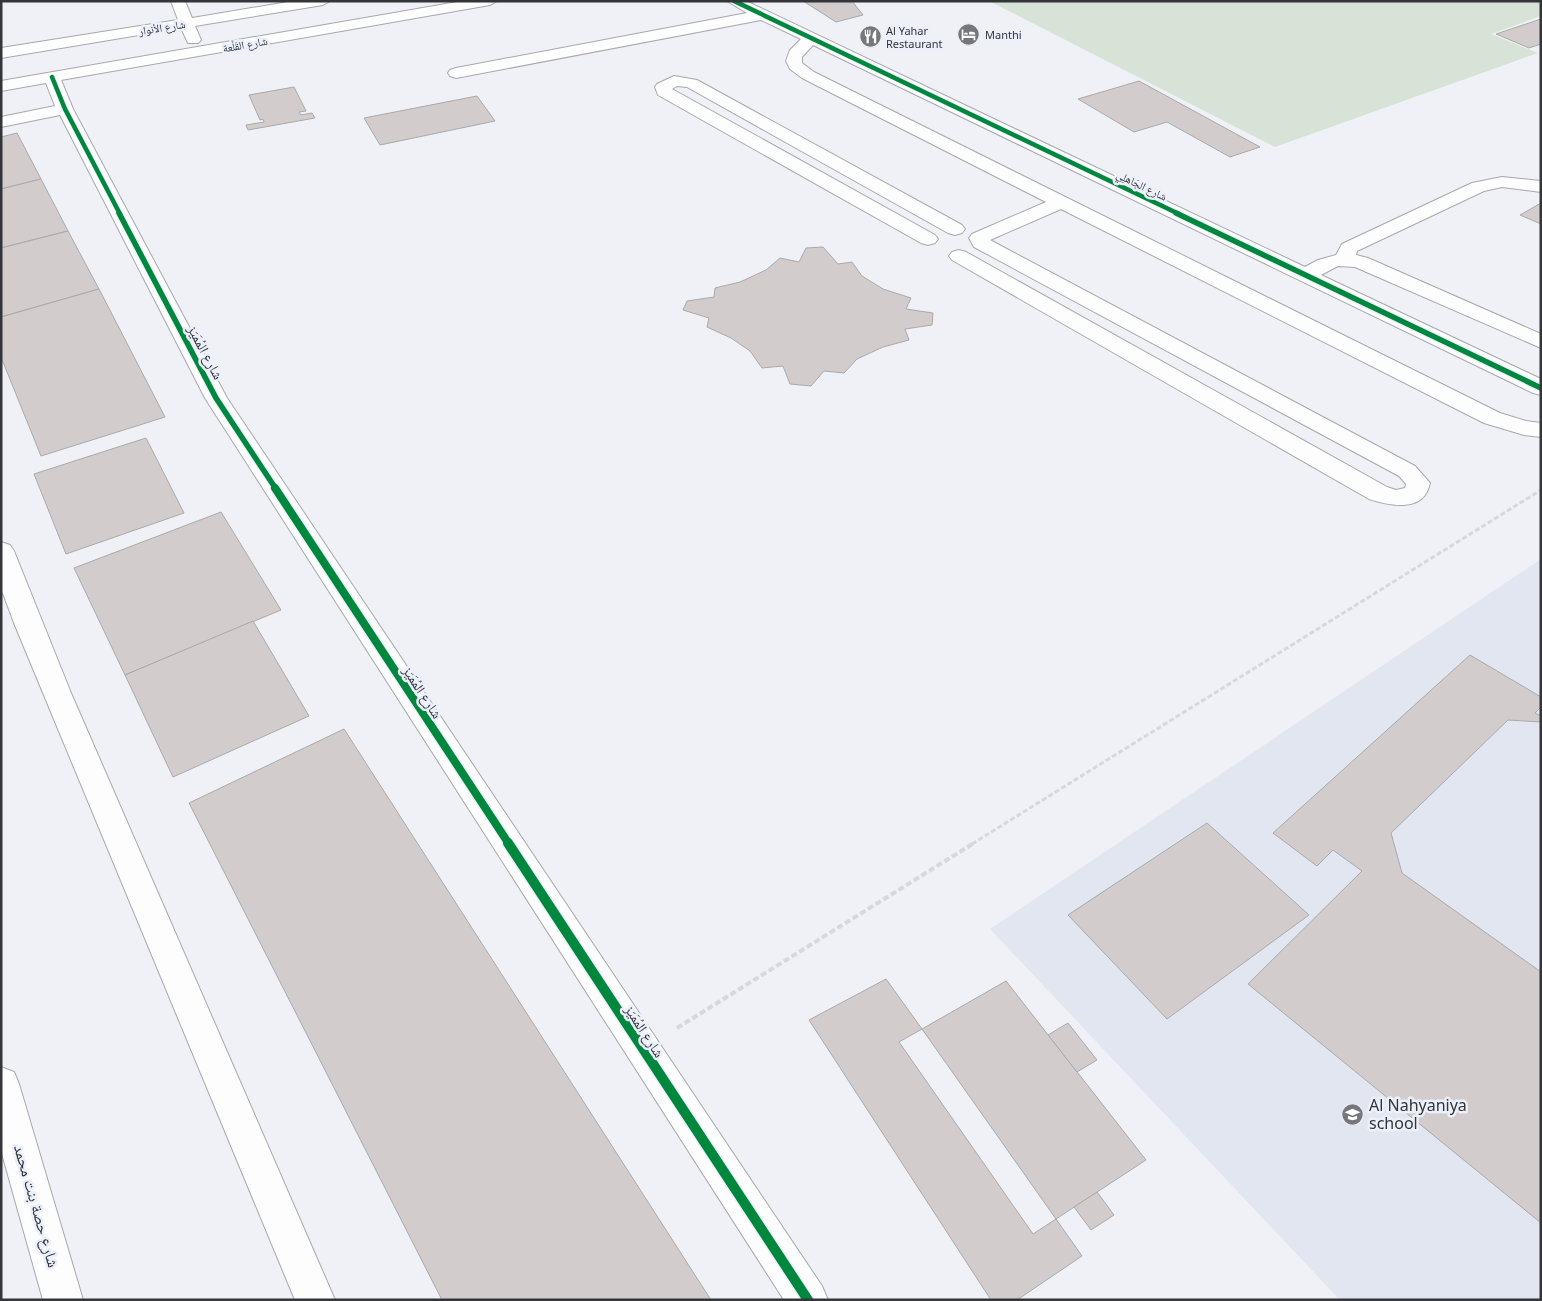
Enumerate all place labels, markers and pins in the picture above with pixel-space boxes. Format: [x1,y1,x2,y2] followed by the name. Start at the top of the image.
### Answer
[957,22,981,46] hotel icon: Manthi
[886,23,943,51] place label: Al Yahar Restaurant
[858,24,882,48] restaurant icon: Al Yahar Restaurant
[985,27,1022,42] place label: Manthi
[1369,1094,1467,1134] place label: Al Nahyaniya school
[1341,1102,1365,1126] school or university icon: Al Nahyaniya school

